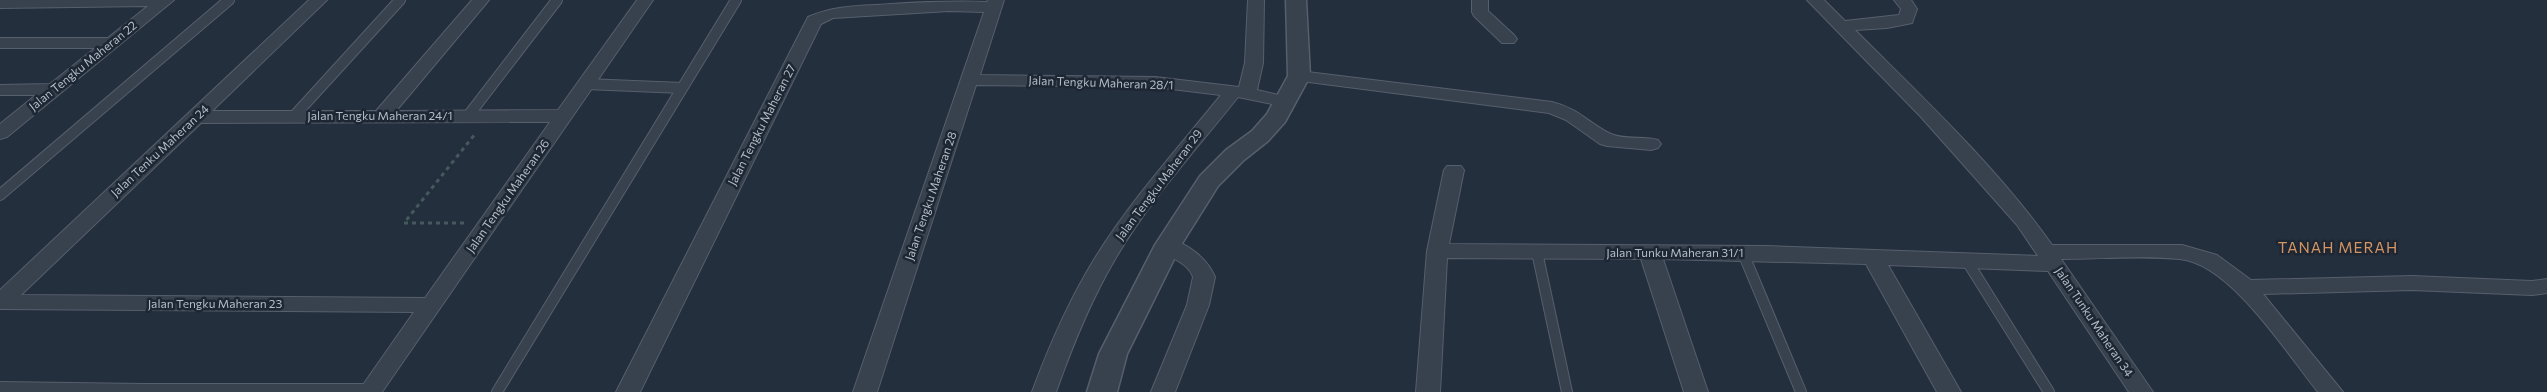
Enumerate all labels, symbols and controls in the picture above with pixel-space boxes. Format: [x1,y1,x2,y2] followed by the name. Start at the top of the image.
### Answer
[26,17,140,114] street label: Jalan Tengku Maheran 22
[724,62,799,188] street label: Jalan Tengku Maheran 27
[1028,72,1174,93] street label: Jalan Tengku Maheran 28/1
[108,101,212,200] street label: Jalan Tenku Maheran 24
[307,108,453,123] street label: Jalan Tengku Maheran 24/1
[1112,126,1205,243] street label: Jalan Tengku Maheran 29
[901,130,960,262] street label: Jalan Tengku Maheran 28
[463,136,552,255] street label: Jalan Tengku Maheran 26
[2278,238,2398,256] district label: TANAH MERAH
[1606,245,1744,260] street label: Jalan Tunku Maheran 31/1
[2052,264,2137,379] street label: Jalan Tunku Maheran 34
[148,296,283,311] street label: Jalan Tengku Maheran 23

